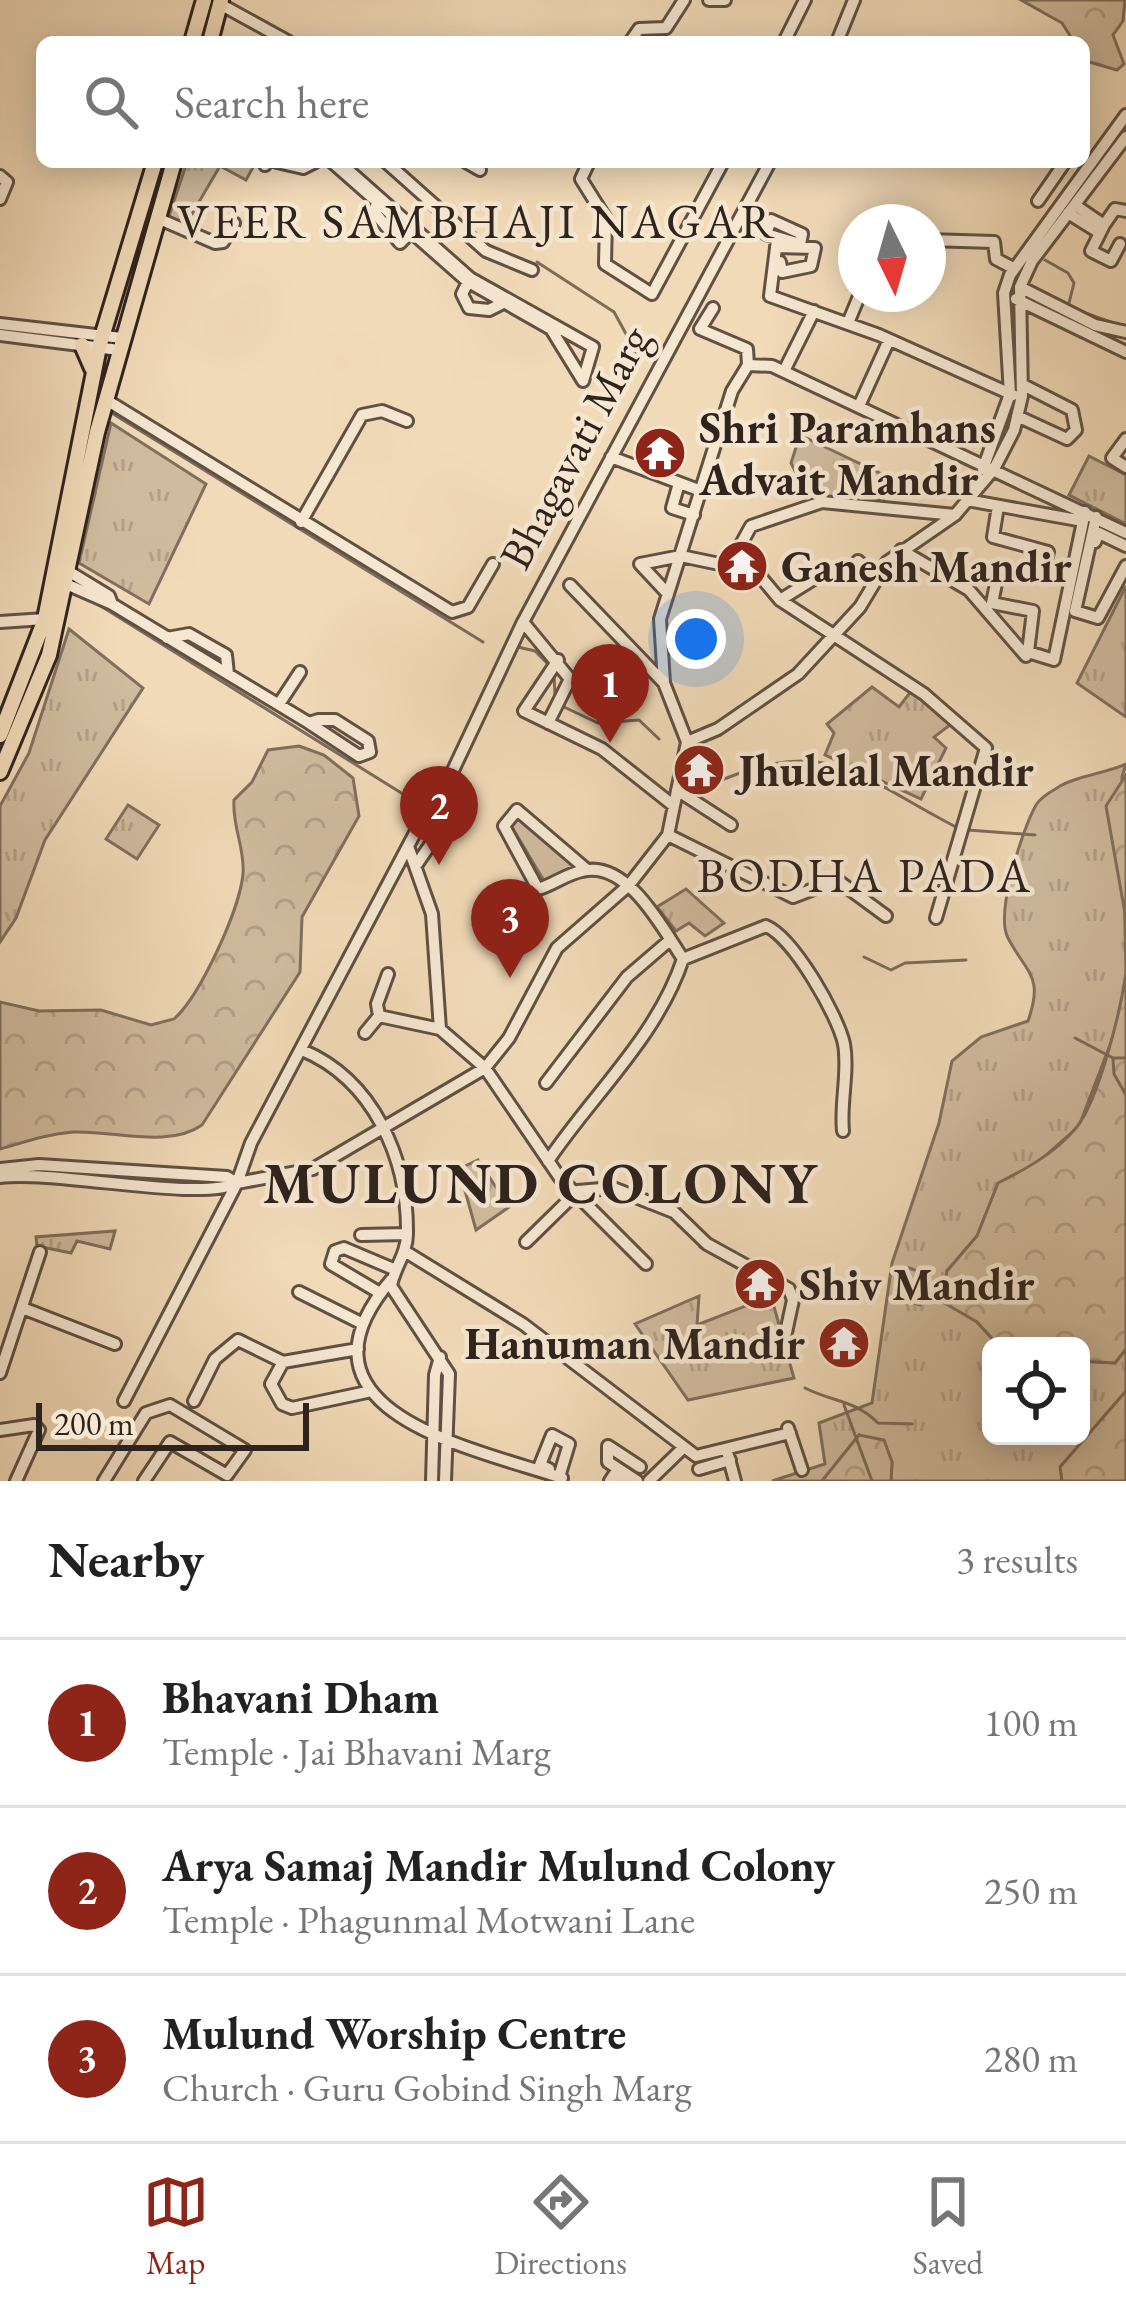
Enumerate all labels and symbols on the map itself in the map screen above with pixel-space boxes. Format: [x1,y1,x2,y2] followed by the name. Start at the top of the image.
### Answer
[177,190,777,252] district label: VEER SAMBHAJI NAGAR
[838,204,946,312] north arrow
[486,315,663,579] street label: Bhagavati Marg
[698,398,996,508] place label: Shri Paramhans Advait Mandir
[632,425,688,481] temple icon: Shri Paramhans Advait Mandir
[781,537,1072,595] place label: Ganesh Mandir
[714,538,770,594] temple icon: Ganesh Mandir
[666,609,726,669] your location
[571,644,649,743] pin: 1
[734,741,1034,799] place label: Jhulelal Mandir
[671,742,727,798] temple icon: Jhulelal Mandir
[400,766,478,865] pin: 2
[697,844,1033,906] district label: BODHA PADA
[471,879,549,978] pin: 3
[263,1146,819,1220] district label: MULUND COLONY
[799,1255,1035,1313] place label: Shiv Mandir
[732,1256,788,1312] temple icon: Shiv Mandir
[464,1314,805,1372] place label: Hanuman Mandir
[816,1315,872,1371] temple icon: Hanuman Mandir
[36,1397,309,1450] scale bar

